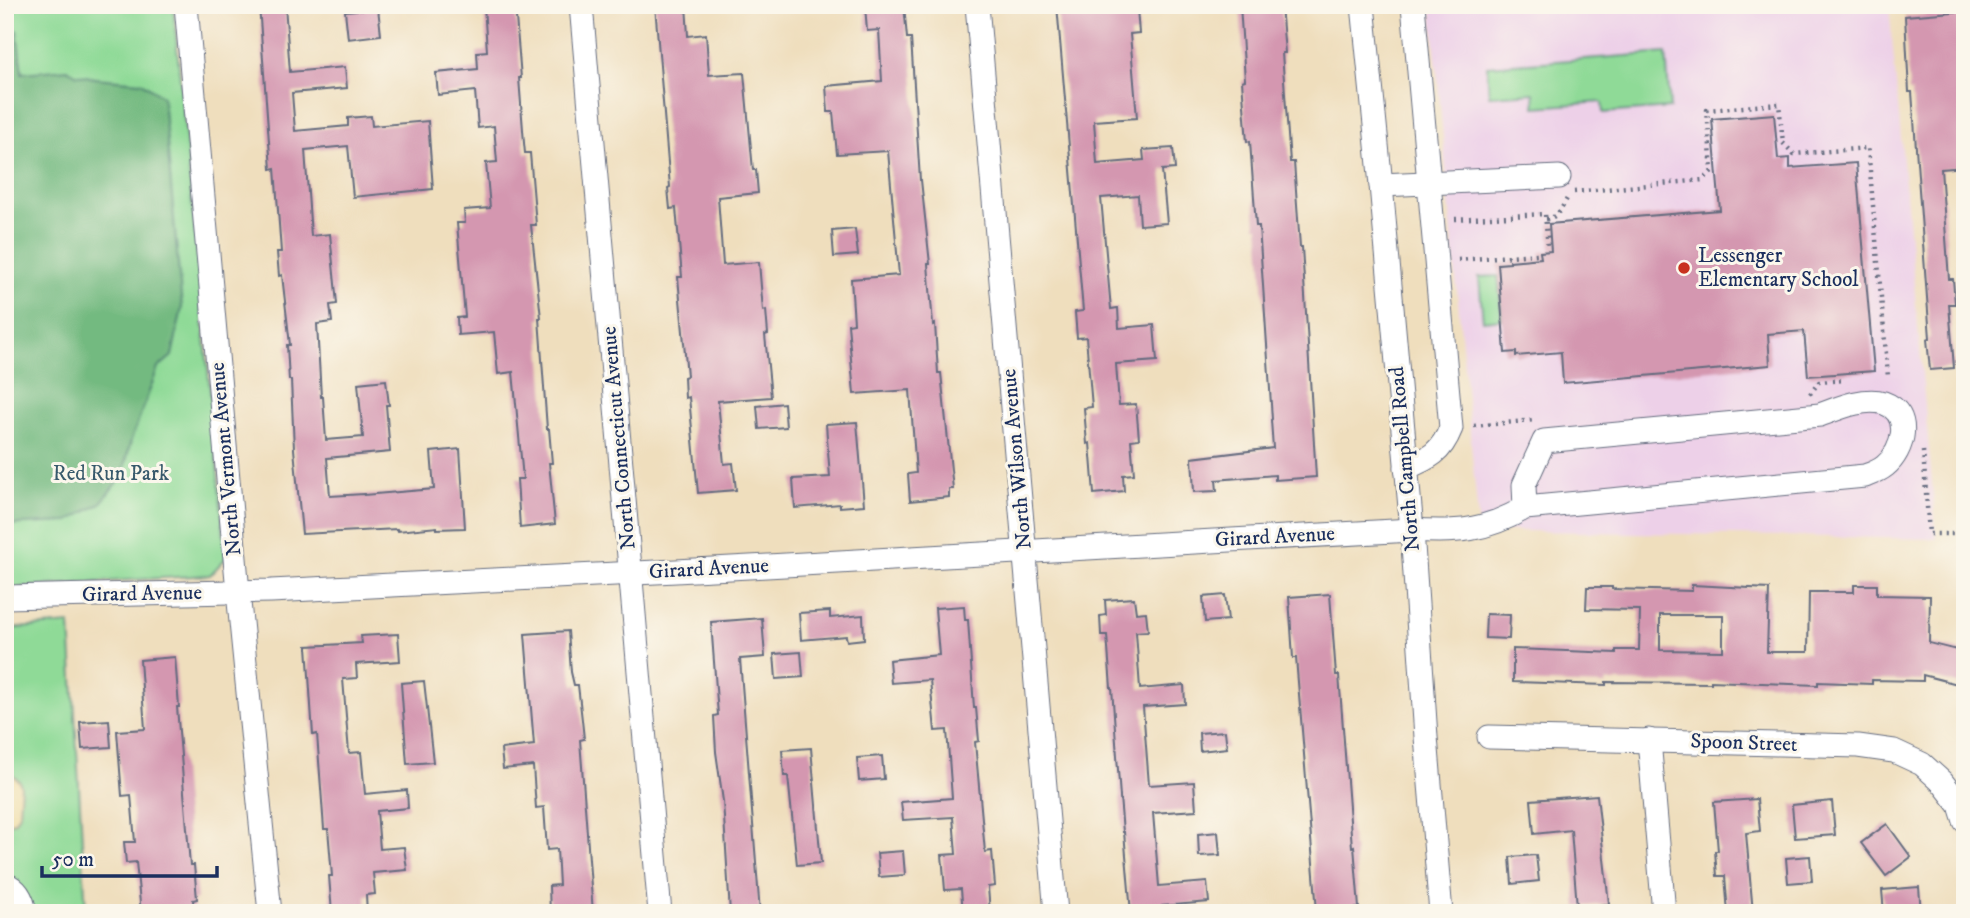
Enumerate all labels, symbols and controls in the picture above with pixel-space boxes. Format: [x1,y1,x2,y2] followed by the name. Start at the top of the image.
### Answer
[1698,243,1859,293] place label: Lessenger Elementary School
[1676,260,1692,276] marker: Lessenger Elementary School
[596,325,642,551] street label: North Connecticut Avenue
[205,361,247,557] street label: North Vermont Avenue
[1384,365,1426,552] street label: North Campbell Road
[996,367,1038,550] street label: North Wilson Avenue
[53,461,170,487] park label: Red Run Park
[1214,521,1336,553] street label: Girard Avenue
[648,553,770,585] street label: Girard Avenue
[82,580,203,608] street label: Girard Avenue
[1690,728,1798,758] street label: Spoon Street
[42,834,217,878] scale bar
[52,847,94,873] text: 50 m

